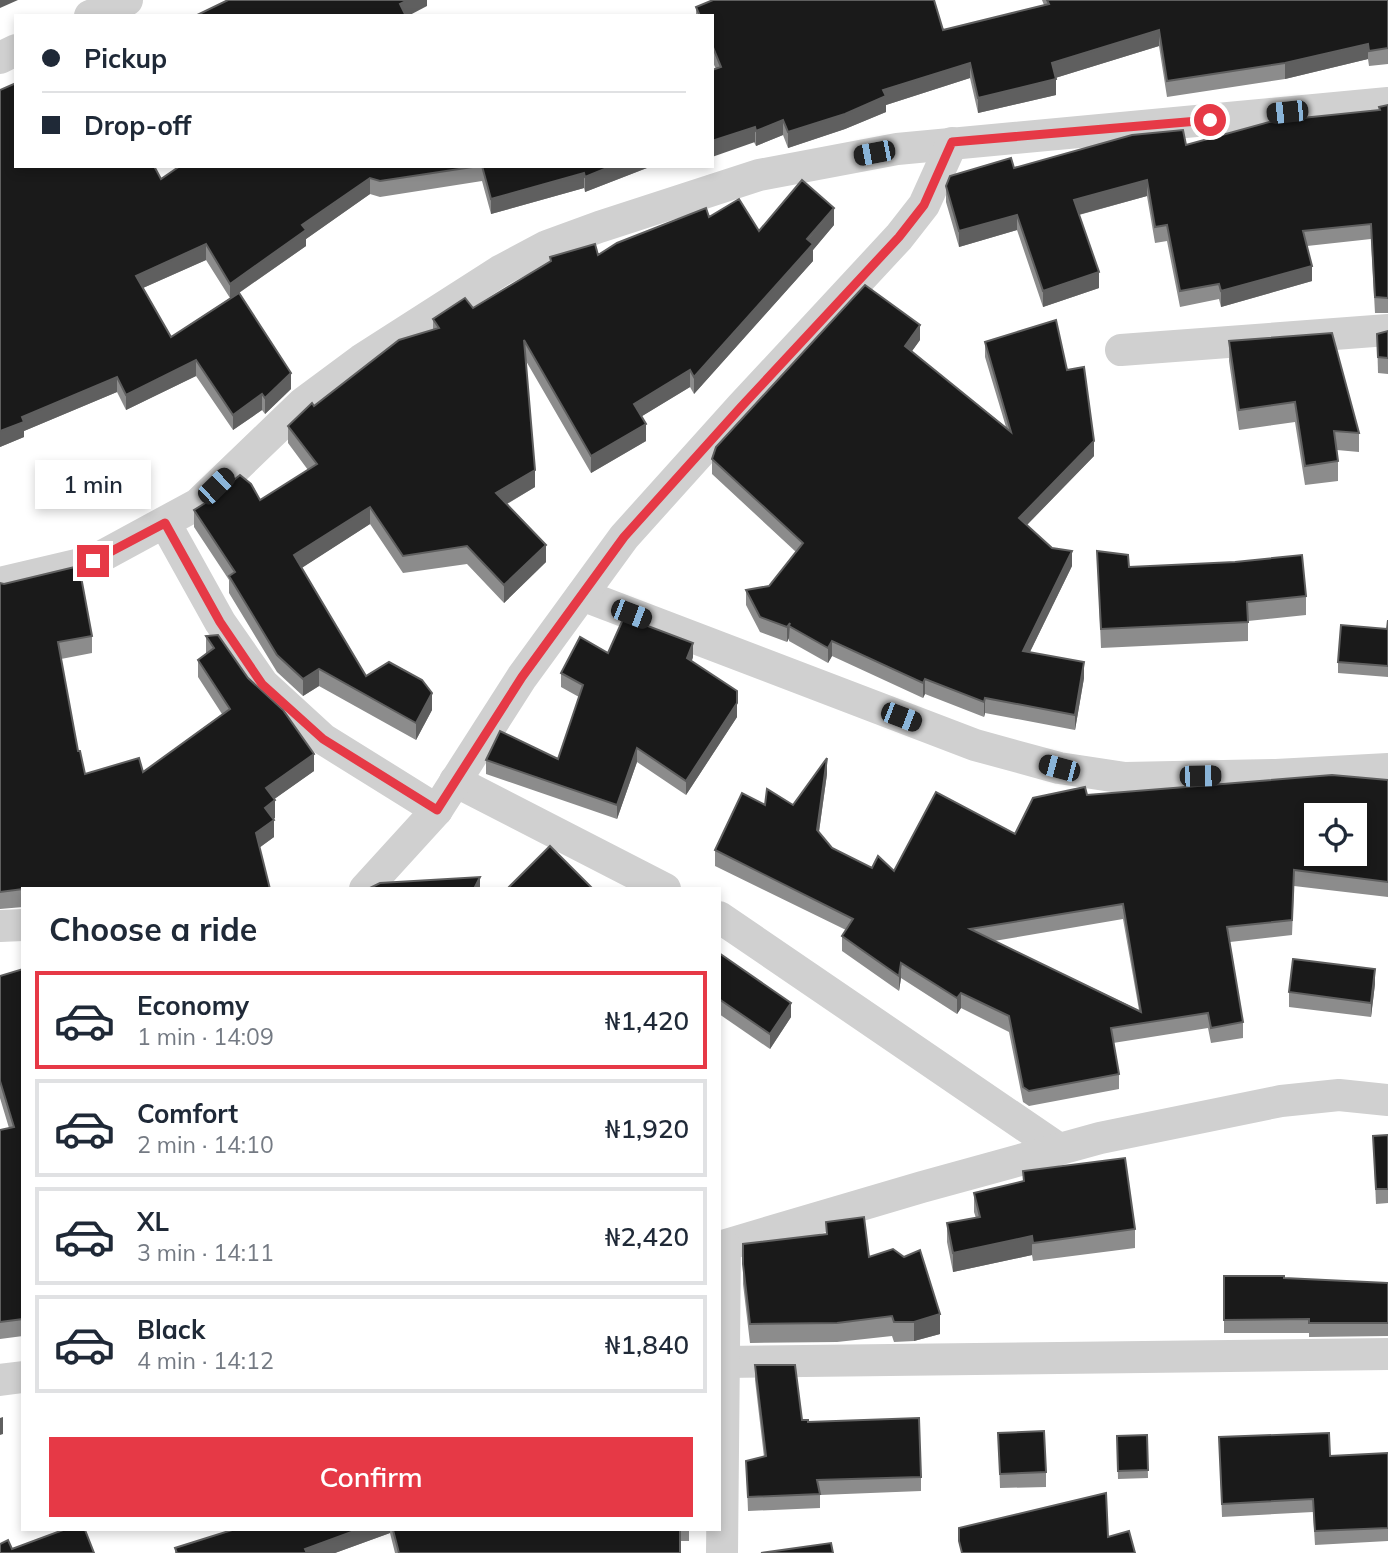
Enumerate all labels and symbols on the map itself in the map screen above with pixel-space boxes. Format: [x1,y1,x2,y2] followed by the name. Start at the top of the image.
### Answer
[1266,99,1309,125] car
[1194,104,1226,136] route start
[852,139,897,167] car
[35,460,151,508] callout: 1 min
[194,464,239,508] car
[77,545,109,577] route end
[608,597,655,631] car
[878,700,925,734] car
[1036,752,1083,784] car
[1179,765,1222,787] car

